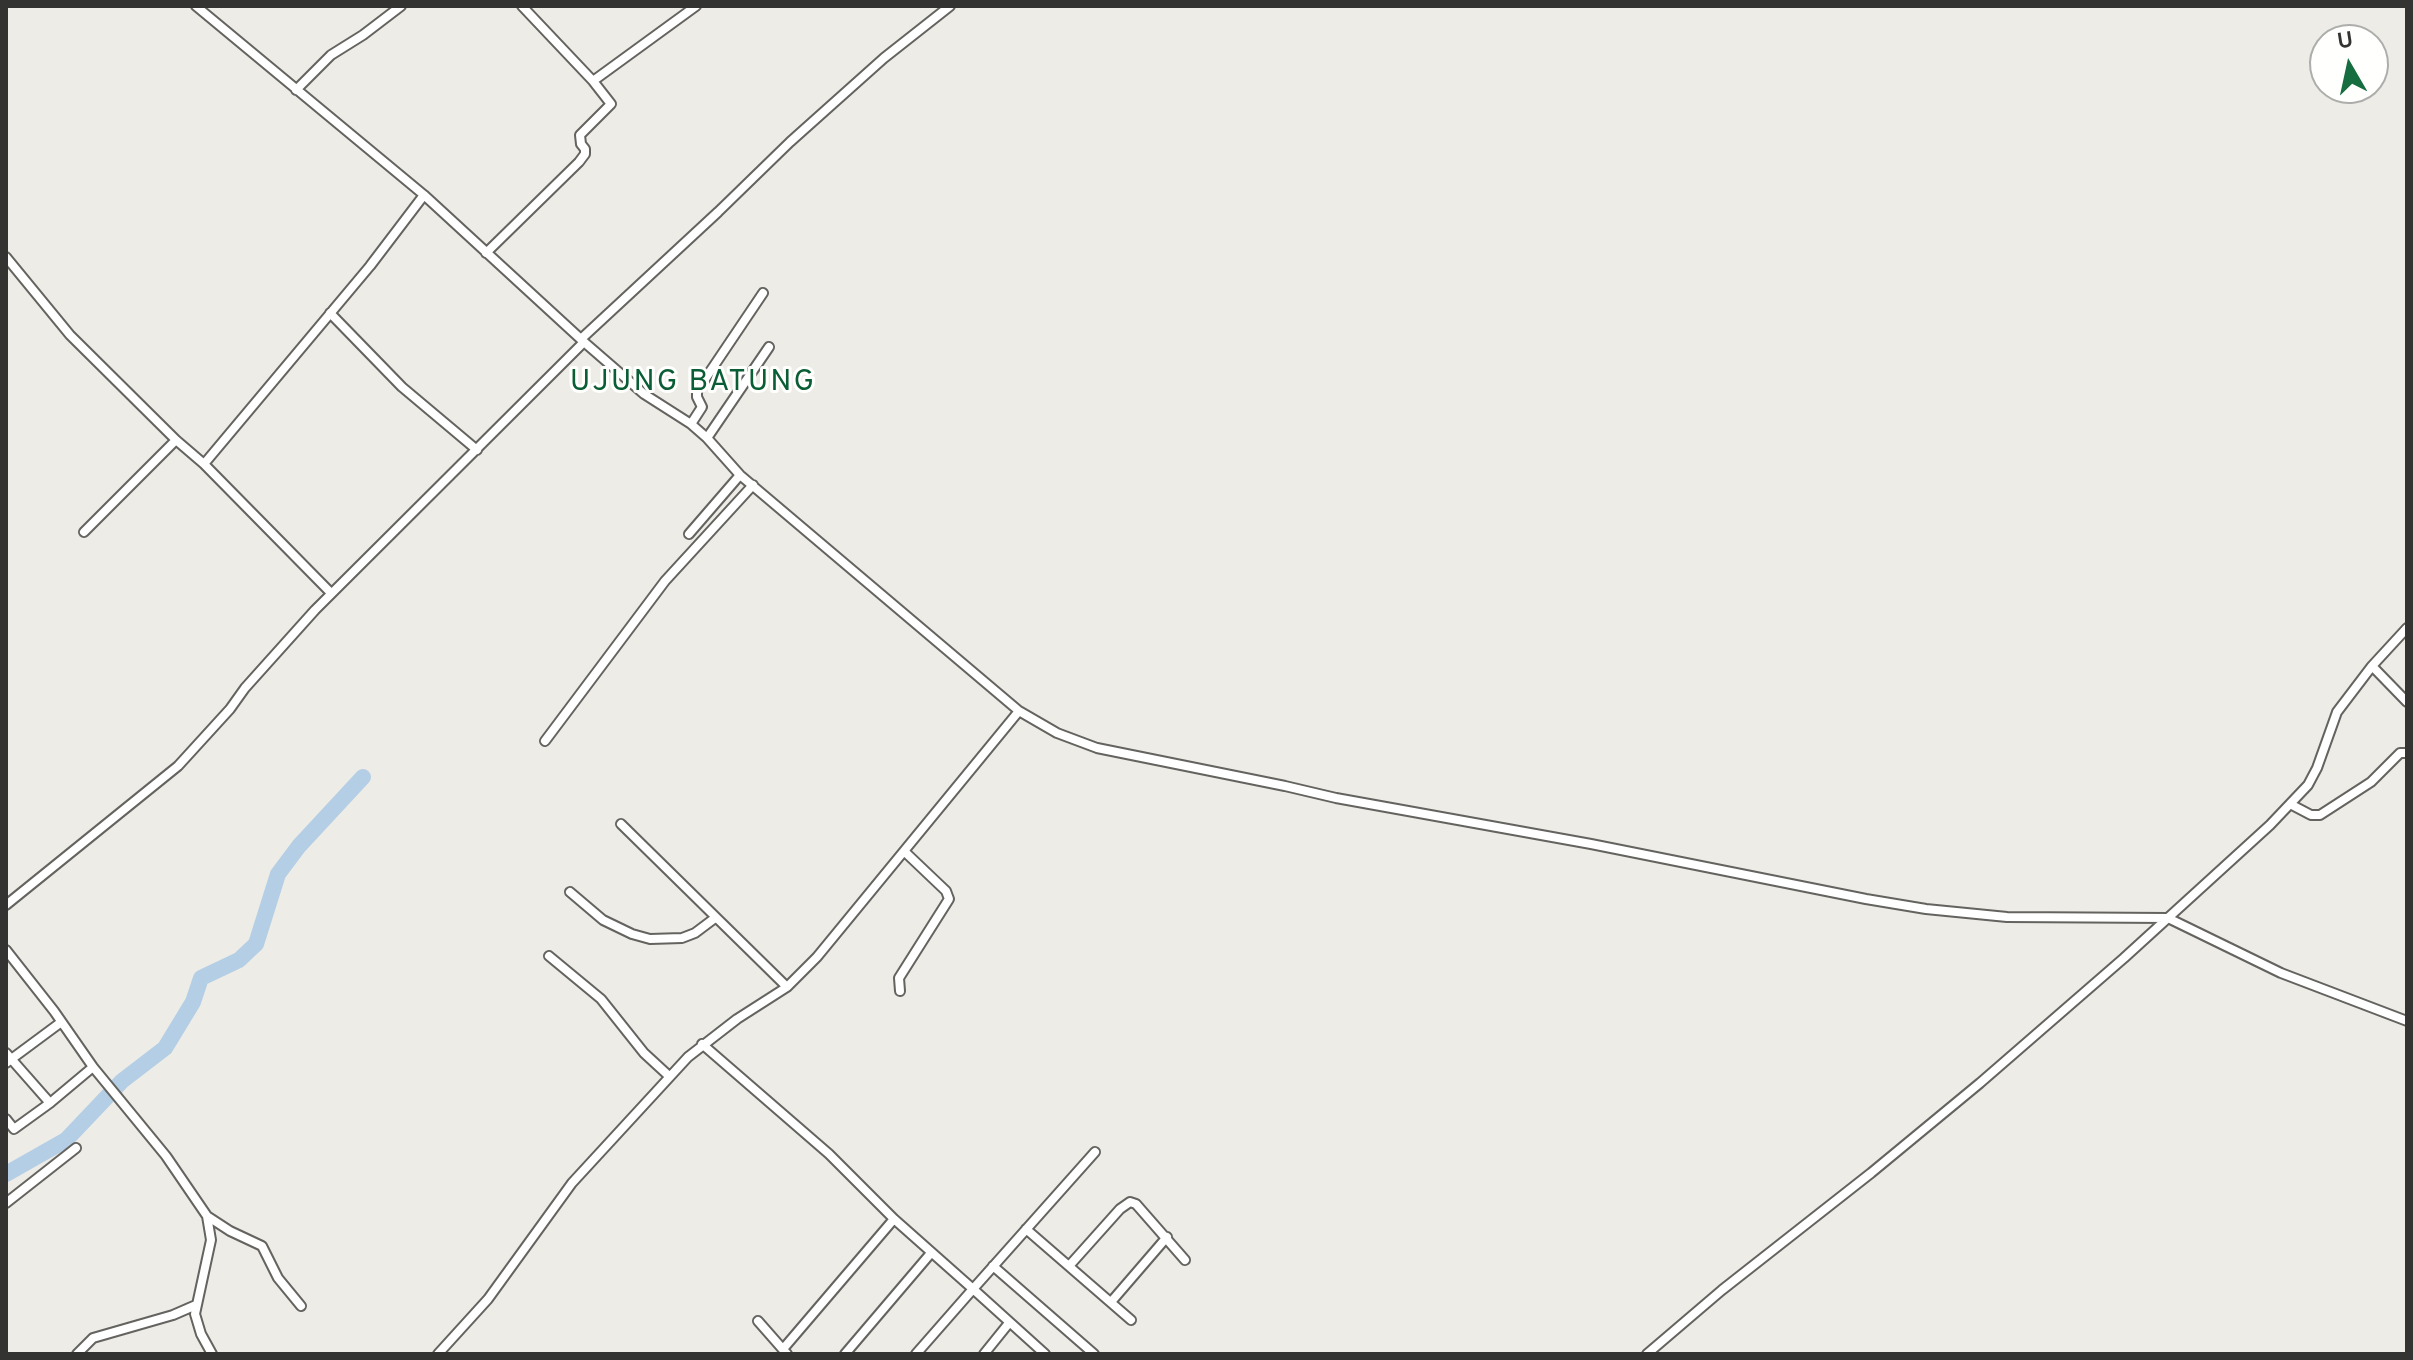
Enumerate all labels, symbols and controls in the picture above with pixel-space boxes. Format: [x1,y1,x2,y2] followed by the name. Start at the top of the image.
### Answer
[2309,24,2389,104] north arrow
[2336,27,2355,56] text: U
[570,366,816,402] district label: UJUNG BATUNG

